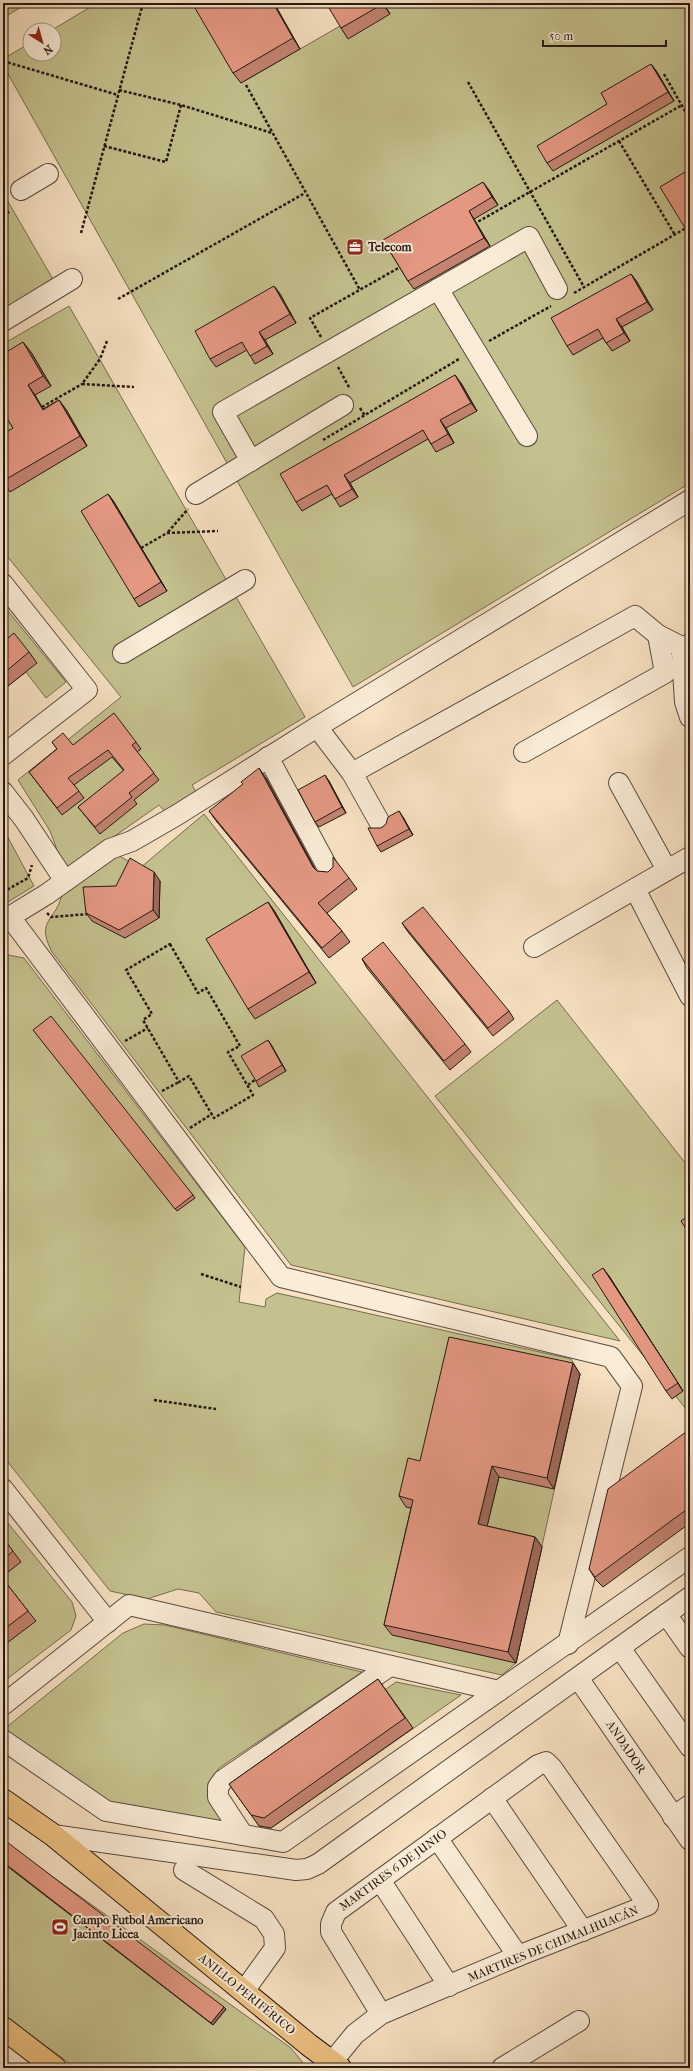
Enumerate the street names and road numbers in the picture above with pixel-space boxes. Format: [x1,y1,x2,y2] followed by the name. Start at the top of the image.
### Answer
[603,1717,650,1777] street label: ANDADOR
[336,1826,450,1914] street label: MARTIRES 6 DE JUNIO
[465,1902,640,1985] street label: MARTIRES DE CHIMALHUACÁN
[195,1949,299,2037] street label: ANILLO PERIFÉRICO

